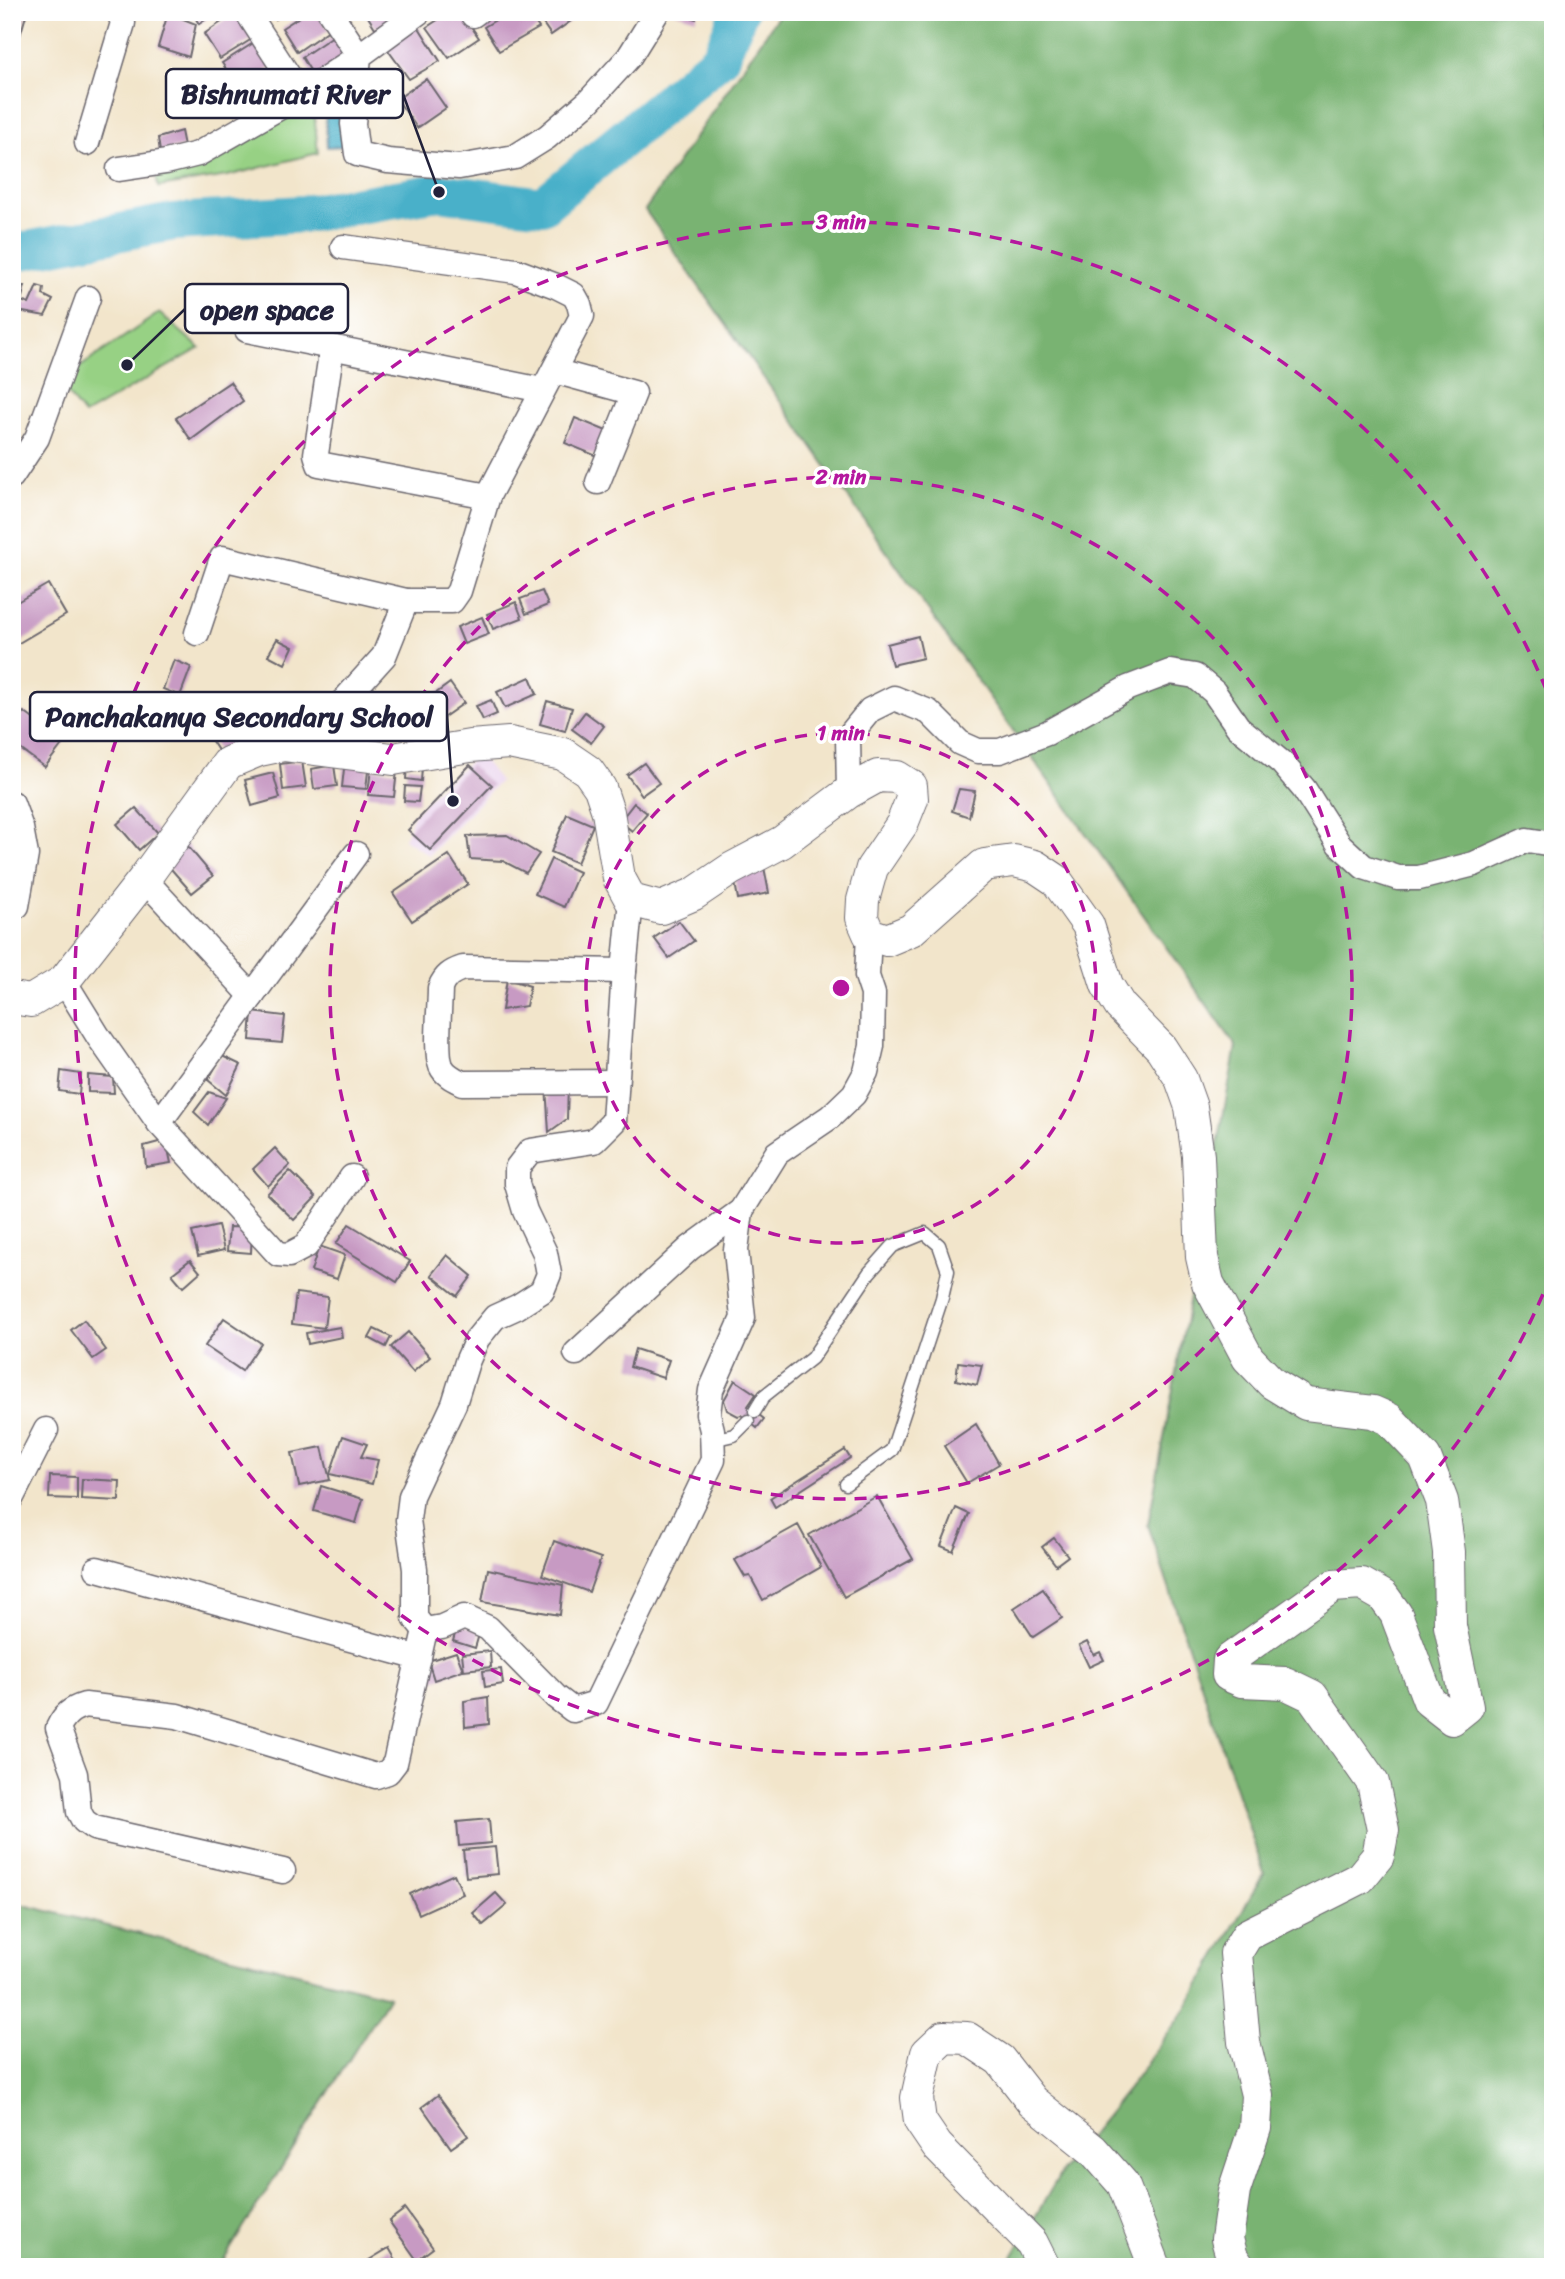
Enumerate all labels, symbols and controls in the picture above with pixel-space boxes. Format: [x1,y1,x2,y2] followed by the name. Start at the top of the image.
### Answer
[166,69,403,118] callout: Bishnumati River
[181,69,392,118] text: Bishnumati River
[815,203,867,241] text: 3 min
[185,284,348,333] callout: open space
[200,285,335,334] text: open space
[815,458,867,496] text: 2 min
[30,692,447,741] callout: Panchakanya Secondary School
[45,692,434,741] text: Panchakanya Secondary School
[817,714,866,752] text: 1 min
[829,976,853,1000] centre of rings

